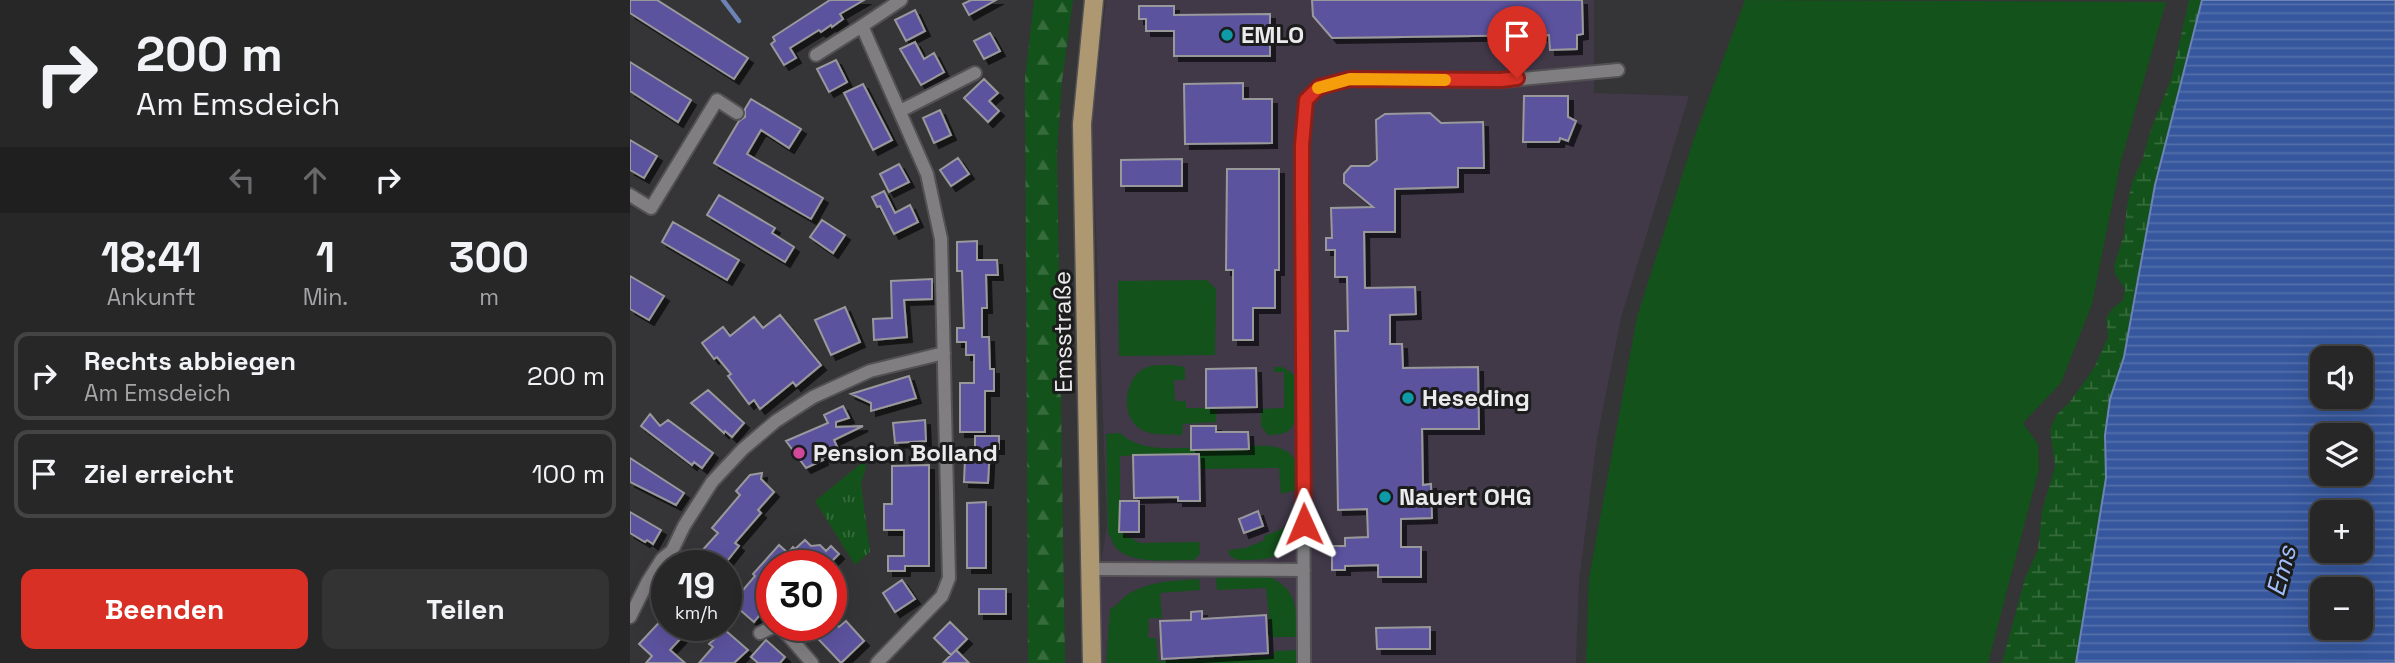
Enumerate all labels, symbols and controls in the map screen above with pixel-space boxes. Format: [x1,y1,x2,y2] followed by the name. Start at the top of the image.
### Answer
[1487,6,1547,78] pin
[1498,17,1536,55] icon: arrive
[1241,19,1304,50] place label: EMLO
[136,23,283,85] text: 200 m
[1219,27,1235,43] marker: EMLO
[21,28,112,119] icon: right
[136,84,340,124] text: Am Emsdeich
[223,161,261,199] icon: left
[296,161,334,199] icon: ahead
[369,161,407,199] icon: right
[101,231,202,284] text: 18:41
[316,231,335,284] text: 1
[449,231,529,284] text: 300
[1046,271,1079,393] street label: Emsstraße
[107,282,196,312] text: Ankunft
[303,282,348,312] text: Min.
[479,282,499,312] text: m
[84,344,296,378] text: Rechts abbiegen
[2310,346,2373,640] map controls
[2310,346,2373,409] button: sound
[25,357,63,395] icon: right
[527,359,605,393] text: 200 m
[84,378,231,408] text: Am Emsdeich
[1422,382,1530,413] place label: Heseding
[1400,390,1416,406] marker: Heseding
[2310,423,2373,486] button: layers
[813,437,998,468] place label: Pension Bolland
[791,445,807,461] marker: Pension Bolland
[25,455,63,493] icon: arrive
[84,457,234,491] text: Ziel erreicht
[532,457,605,491] text: 100 m
[1399,481,1532,512] place label: Nauert OHG
[1267,487,1341,561] position arrow
[1377,489,1393,505] marker: Nauert OHG
[2310,500,2373,563] button: +
[2258,541,2304,600] water label: Ems
[756,550,847,641] speed limit sign: 30
[678,564,715,608] text: 19
[21,569,308,649] button: Beenden
[322,569,609,649] button: Teilen
[2310,577,2373,640] button: −
[675,601,718,624] text: km/h

